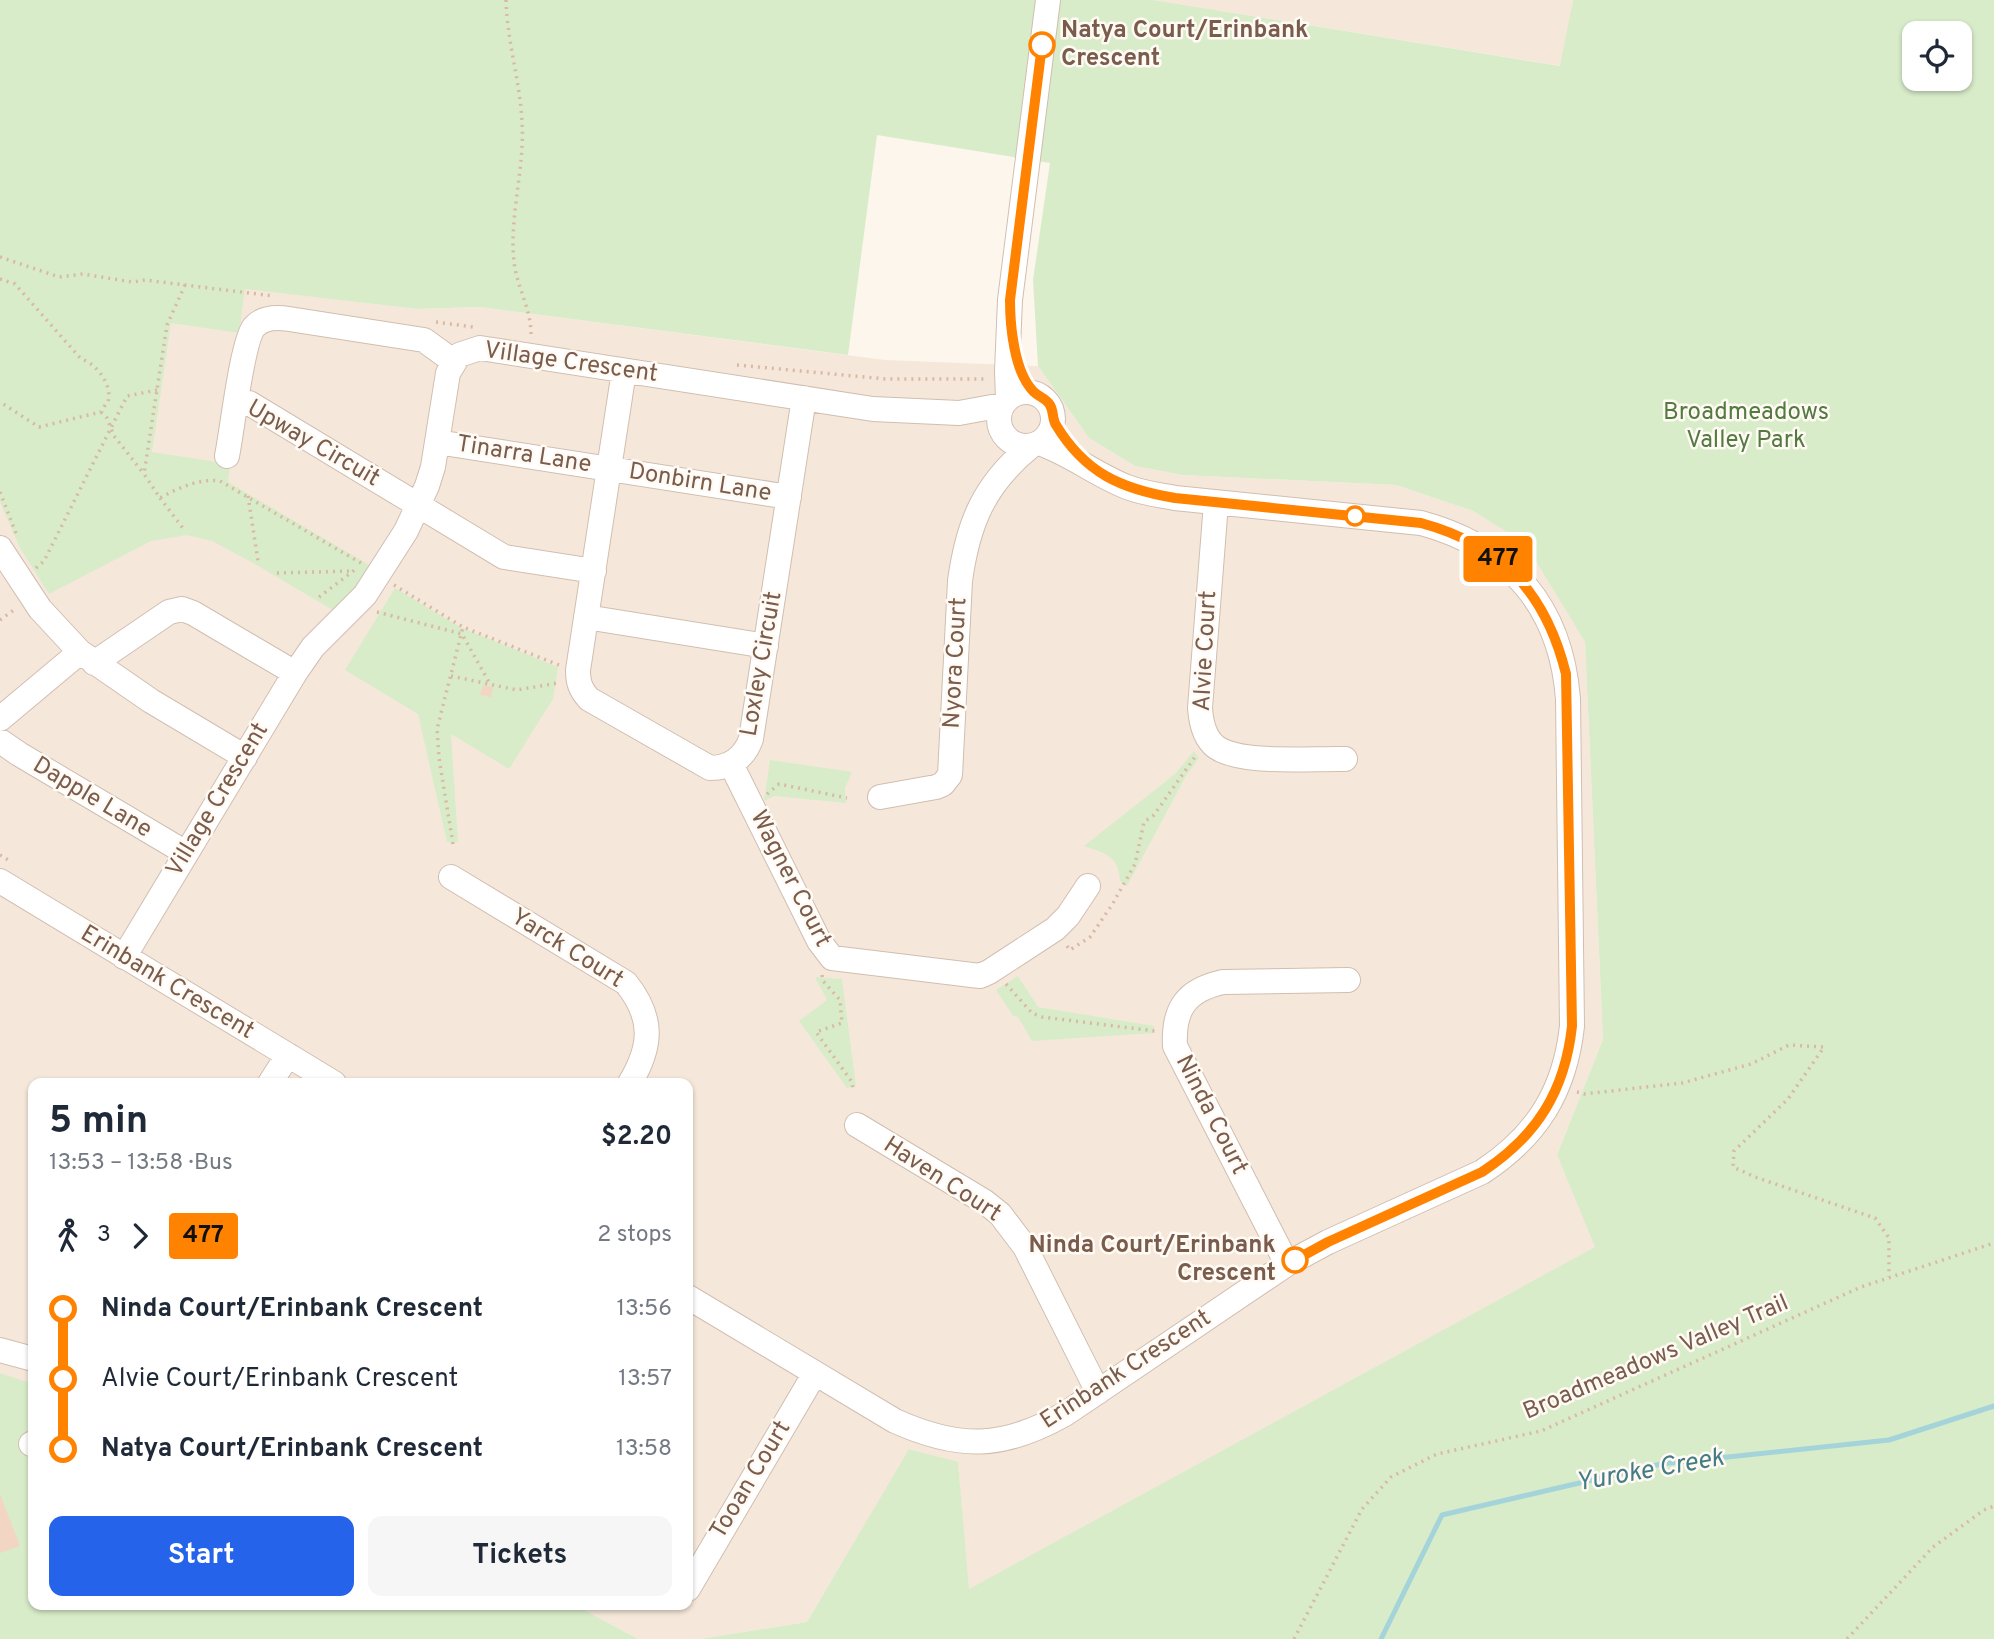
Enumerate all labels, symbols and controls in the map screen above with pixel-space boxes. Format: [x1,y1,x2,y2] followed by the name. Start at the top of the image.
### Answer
[1061,16,1309,74] place label: Natya Court/Erinbank Crescent
[1902,21,1972,91] map controls
[1902,21,1972,91] button: locate
[1029,32,1055,58] marker: Natya Court/Erinbank Crescent
[482,336,660,390] street label: Village Crescent
[241,394,385,494] street label: Upway Circuit
[1663,398,1829,456] park label: Broadmeadows Valley Park
[454,430,594,480] street label: Tinarra Lane
[627,457,773,509] street label: Donbirn Lane
[1345,506,1365,526] unlabelled marker
[1458,536,1538,582] line badge: 477
[1477,544,1519,574] text: 477
[735,589,789,739] street label: Loxley Circuit
[1188,590,1224,712] street label: Alvie Court
[938,597,974,729] street label: Nyora Court
[160,717,276,883] street label: Village Crescent
[27,751,157,845] street label: Dapple Lane
[743,805,837,953] street label: Wagner Court
[505,903,629,995] street label: Yarck Court
[75,919,259,1047] street label: Erinbank Crescent
[1168,1050,1254,1180] street label: Ninda Court
[49,1098,148,1147] text: 5 min
[601,1121,672,1154] text: $2.20
[877,1131,1007,1229] street label: Haven Court
[49,1149,233,1178] text: 13:53 – 13:58 · Bus
[49,1217,87,1255] icon: walk
[121,1217,159,1255] icon: forward
[97,1221,111,1250] text: 3
[183,1221,224,1251] text: 477
[597,1221,672,1250] text: 2 stops
[1029,1231,1276,1289] place label: Ninda Court/Erinbank Crescent
[1282,1247,1308,1273] marker: Ninda Court/Erinbank Crescent
[1519,1288,1793,1428] street label: Broadmeadows Valley Trail
[101,1293,483,1326] text: Ninda Court/Erinbank Crescent
[616,1295,672,1324] text: 13:56
[1035,1304,1217,1436] street label: Erinbank Crescent
[101,1363,458,1396] text: Alvie Court/Erinbank Crescent
[618,1365,672,1394] text: 13:57
[704,1415,798,1545] street label: Tooan Court
[101,1433,483,1466] text: Natya Court/Erinbank Crescent
[616,1435,672,1464] text: 13:58
[1574,1442,1727,1500] water label: Yuroke Creek
[49,1516,354,1596] button: Start
[368,1516,672,1596] button: Tickets

